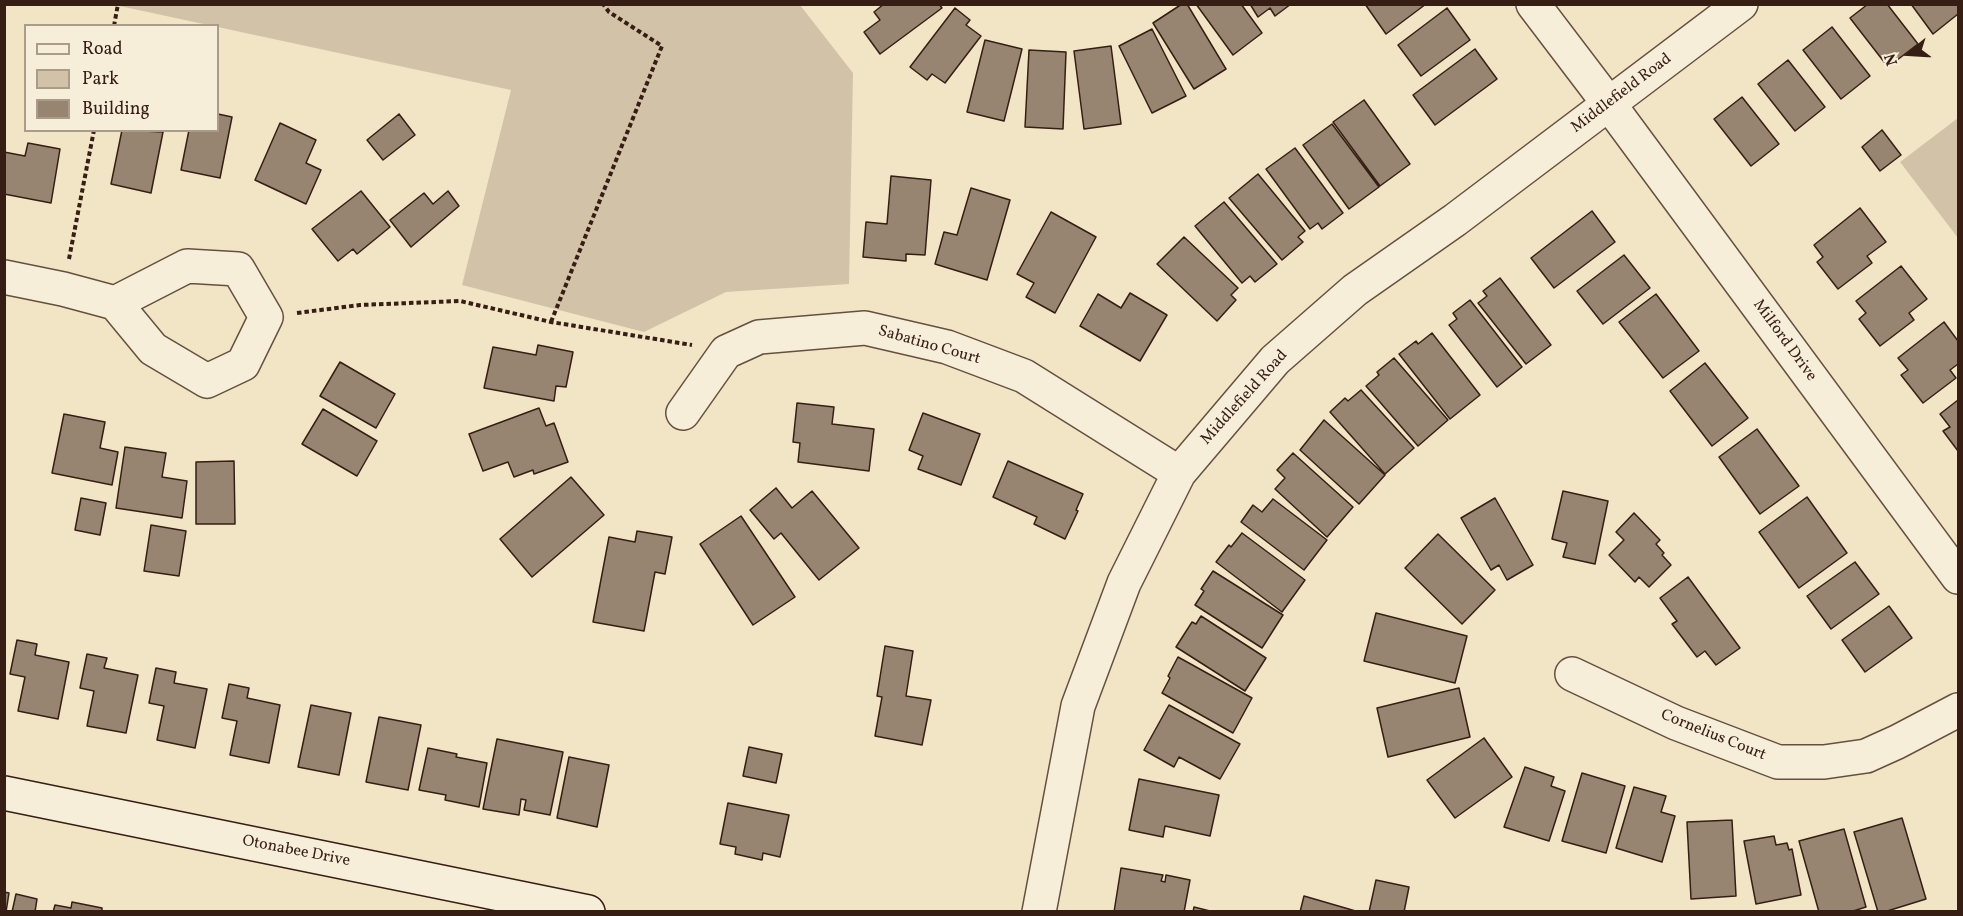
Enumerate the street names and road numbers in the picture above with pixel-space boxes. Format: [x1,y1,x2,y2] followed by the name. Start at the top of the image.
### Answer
[1568,50,1676,138] street label: Middlefield Road
[1748,296,1820,386] street label: Milford Drive
[876,322,982,370] street label: Sabatino Court
[1197,347,1293,449] street label: Middlefield Road
[1658,706,1768,766] street label: Cornelius Court
[240,832,352,872] street label: Otonabee Drive

